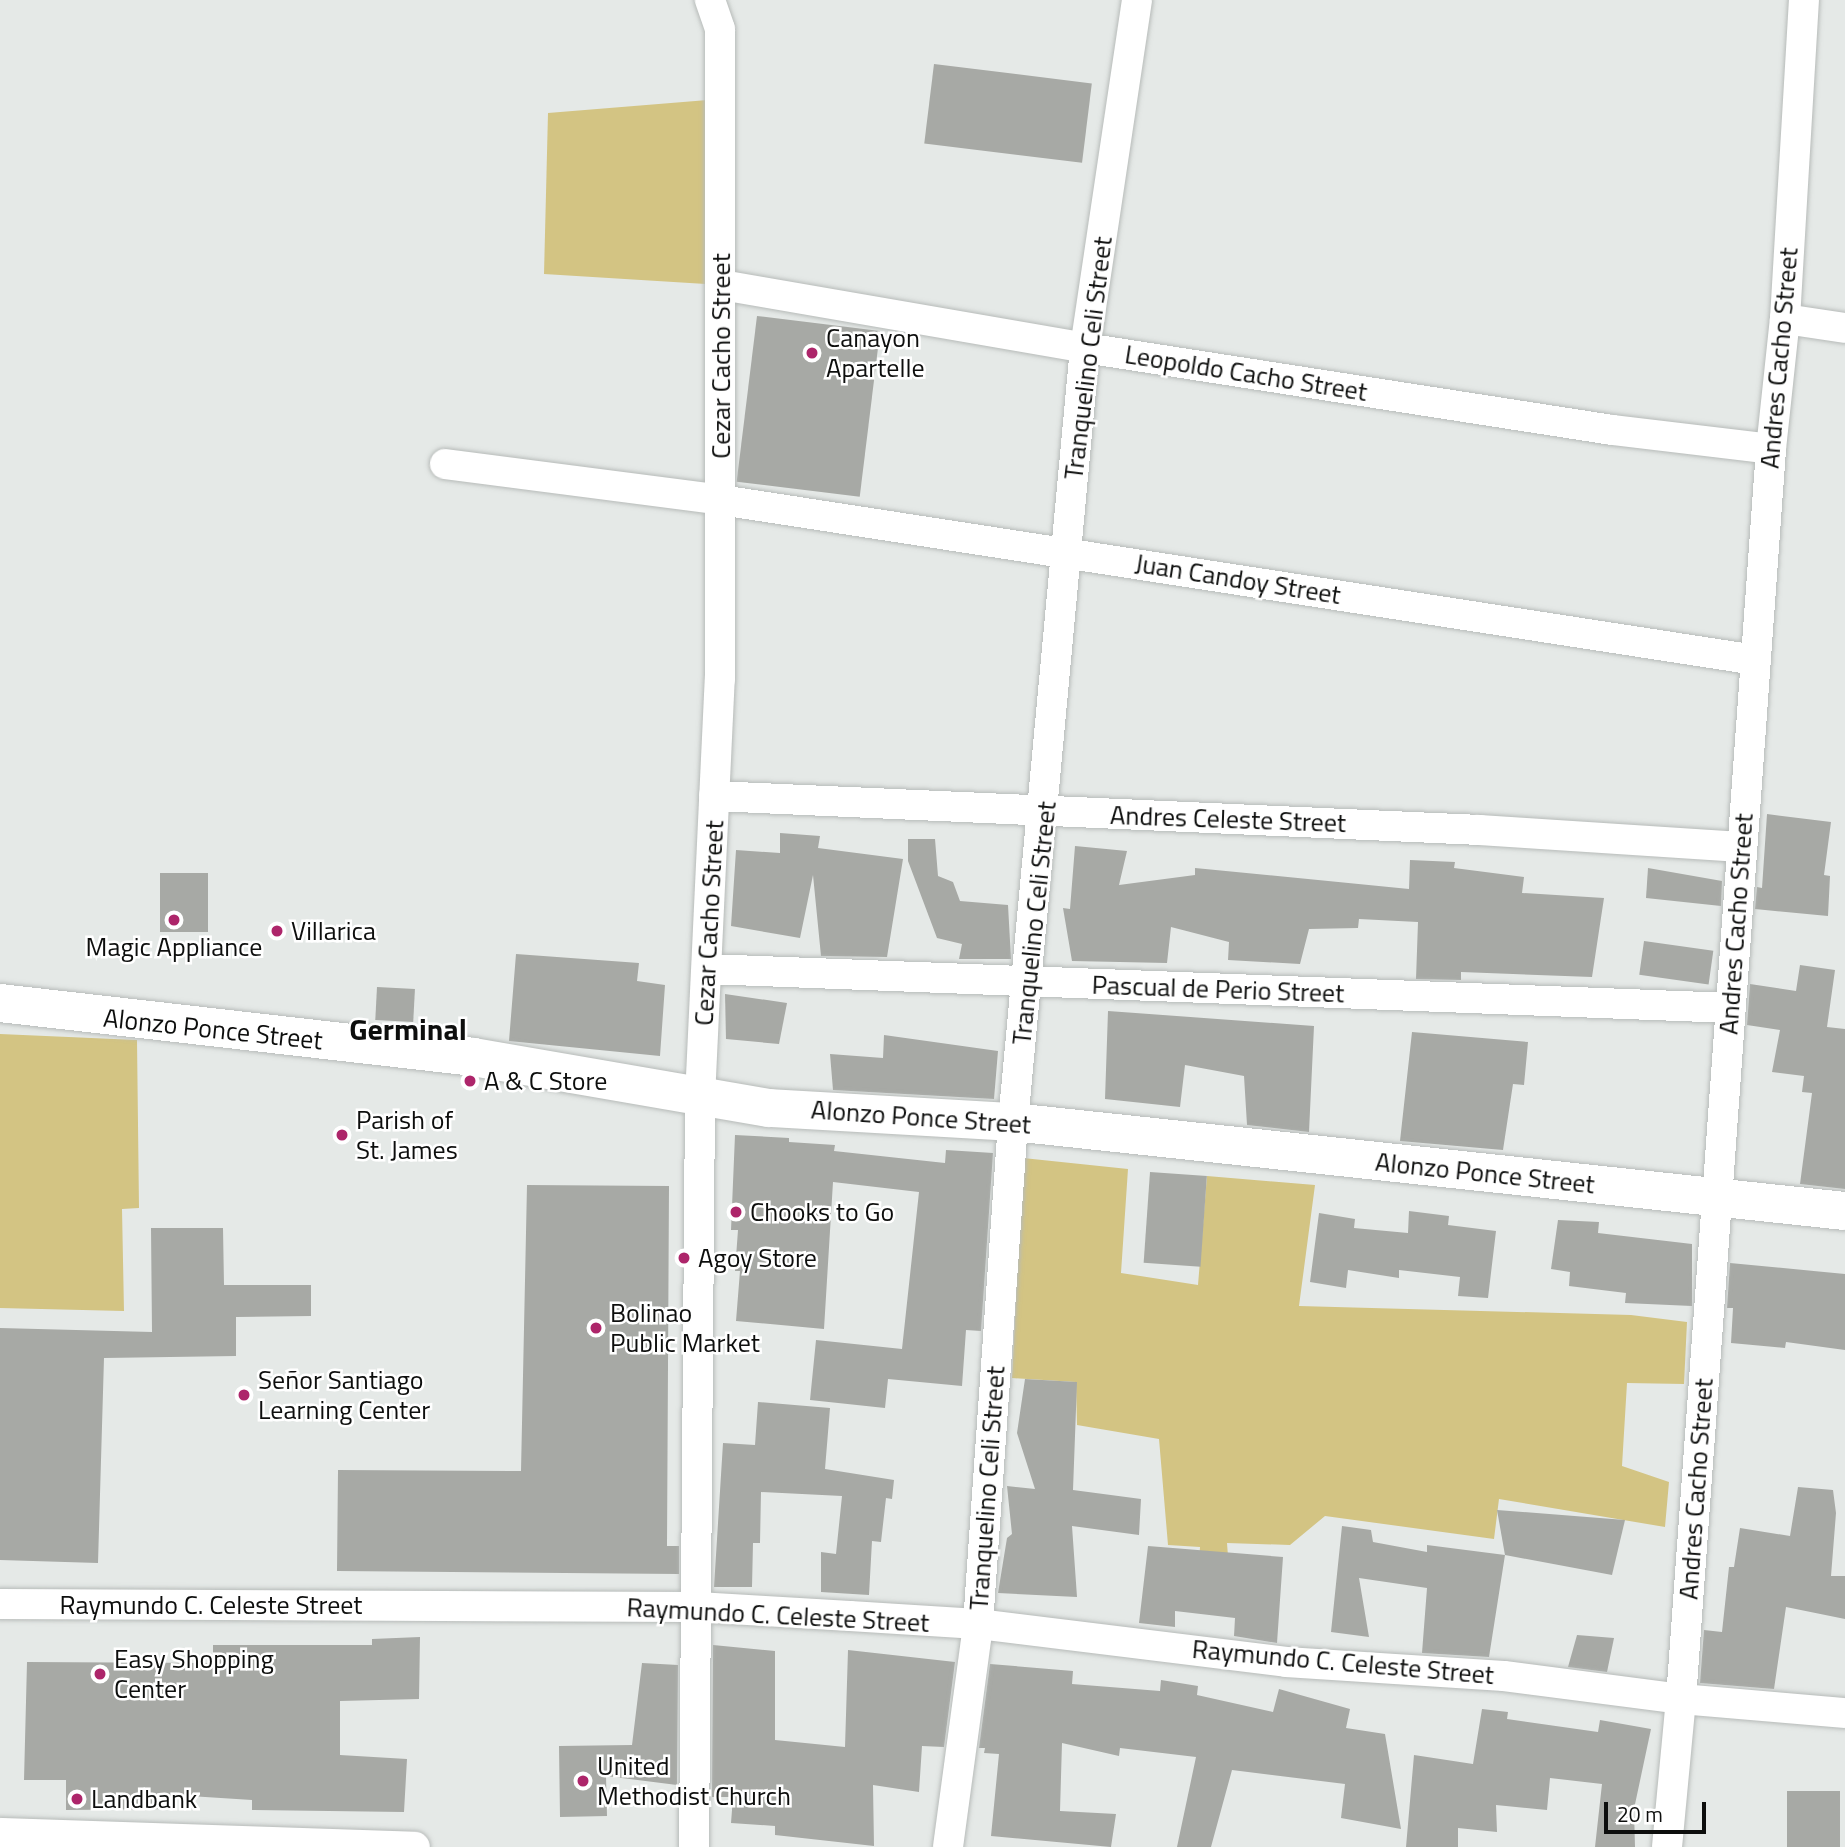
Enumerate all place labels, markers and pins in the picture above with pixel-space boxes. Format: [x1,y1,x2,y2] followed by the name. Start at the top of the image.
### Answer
[826,322,925,384] place label: Canayon Apartelle
[804,345,820,361] marker: Canayon Apartelle
[166,912,182,928] marker: Magic Appliance
[291,915,376,947] place label: Villarica
[269,923,285,939] marker: Villarica
[86,931,262,963] place label: Magic Appliance
[484,1065,607,1097] place label: A & C Store
[462,1073,478,1089] marker: A & C Store
[356,1104,458,1166] place label: Parish of St. James
[334,1127,350,1143] marker: Parish of St. James
[750,1196,894,1228] place label: Chooks to Go
[728,1204,744,1220] marker: Chooks to Go
[698,1242,817,1274] place label: Agoy Store
[676,1250,692,1266] marker: Agoy Store
[610,1297,760,1358] place label: Bolinao Public Market
[588,1320,604,1336] marker: Bolinao Public Market
[258,1364,430,1426] place label: Señor Santiago Learning Center
[236,1387,252,1403] marker: Señor Santiago Learning Center
[114,1643,274,1704] place label: Easy Shopping Center
[92,1666,108,1682] marker: Easy Shopping Center
[597,1750,791,1812] place label: United Methodist Church
[575,1773,591,1789] marker: United Methodist Church
[91,1783,197,1815] place label: Landbank
[69,1791,85,1807] marker: Landbank

